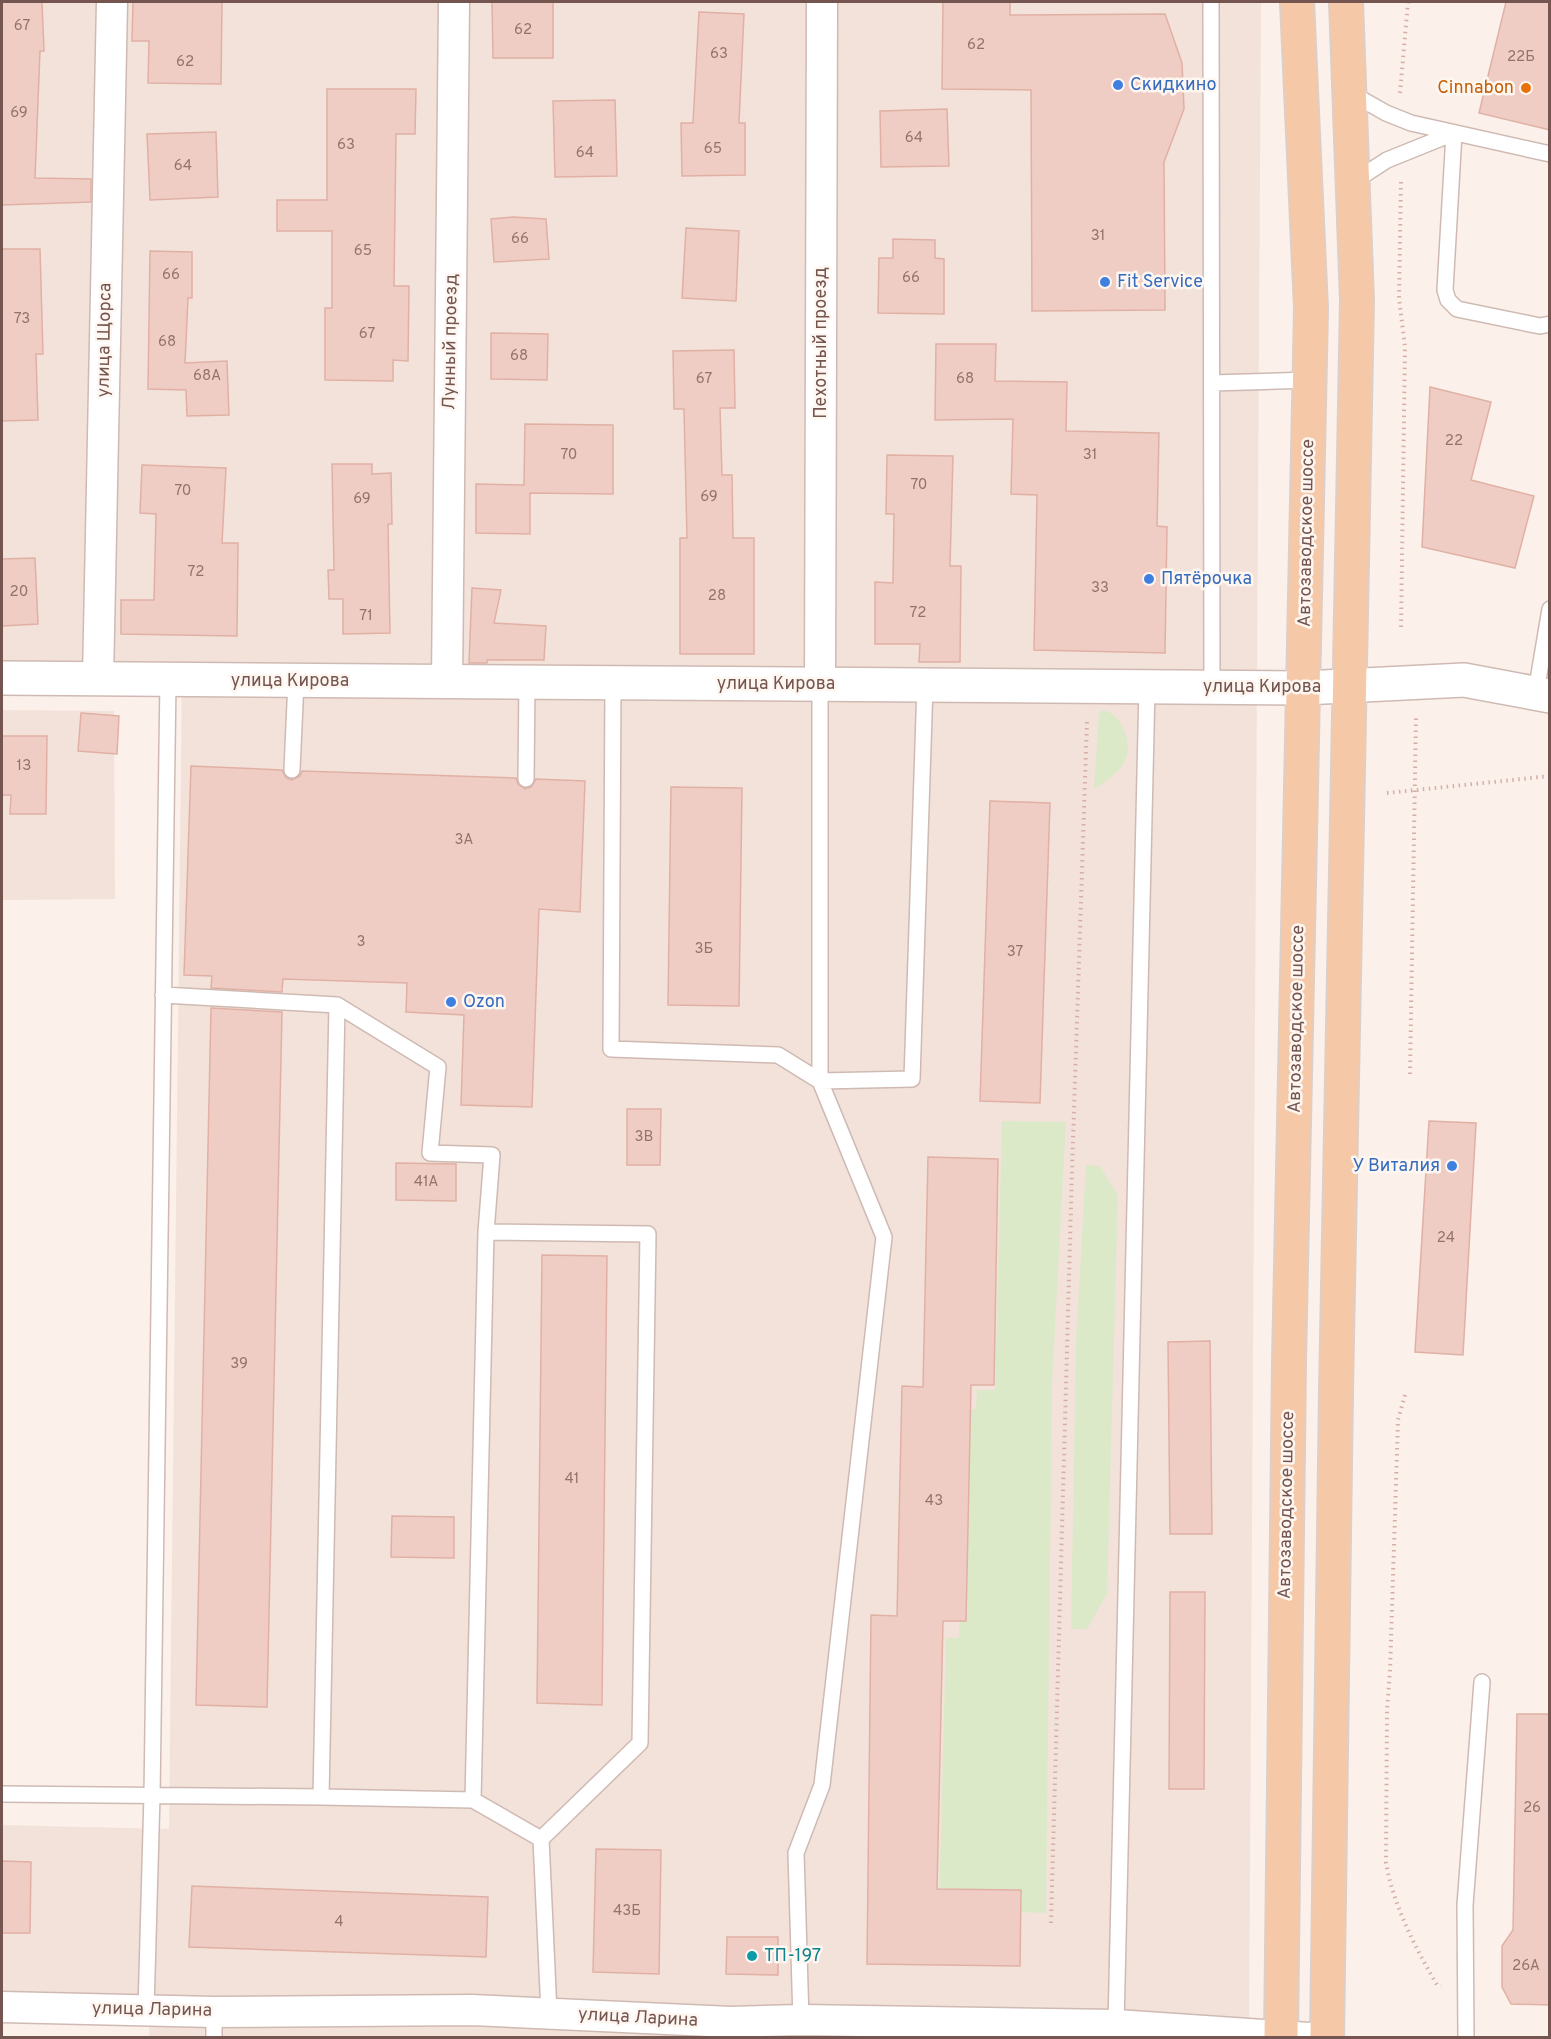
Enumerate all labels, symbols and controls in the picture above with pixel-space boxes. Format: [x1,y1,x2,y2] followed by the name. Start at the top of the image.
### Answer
[14,17,30,36] house number: 67
[514,21,532,40] house number: 62
[967,36,985,55] house number: 62
[710,45,728,64] house number: 63
[1507,48,1535,67] house number: 22Б
[176,53,194,72] house number: 62
[1130,74,1217,97] place label: Скидкино
[1437,77,1514,100] place label: Cinnabon
[1111,78,1125,92] marker: Скидкино
[1519,81,1533,95] marker: Cinnabon
[10,104,28,123] house number: 69
[905,129,923,148] house number: 64
[337,136,355,155] house number: 63
[704,140,722,159] house number: 65
[576,144,594,163] house number: 64
[174,157,192,176] house number: 64
[1091,227,1105,246] house number: 31
[511,230,529,249] house number: 66
[354,242,372,261] house number: 65
[162,266,180,285] house number: 66
[810,267,833,419] street label: Пехотный проезд
[902,269,920,288] house number: 66
[1117,271,1203,294] place label: Fit Service
[438,273,464,410] street label: Лунный проезд
[1098,275,1112,289] marker: Fit Service
[93,282,117,398] street label: улица Щорса
[14,310,30,329] house number: 73
[359,325,375,344] house number: 67
[158,333,176,352] house number: 68
[510,347,528,366] house number: 68
[193,367,221,386] house number: 68А
[696,370,712,389] house number: 67
[956,370,974,389] house number: 68
[1445,432,1463,451] house number: 22
[1294,439,1320,627] street label: Автозаводское шоссе
[560,446,578,465] house number: 70
[1083,446,1097,465] house number: 31
[910,476,928,495] house number: 70
[174,482,192,501] house number: 70
[700,488,718,507] house number: 69
[353,490,371,509] house number: 69
[188,563,204,582] house number: 72
[1161,568,1252,591] place label: Пятёрочка
[1142,572,1156,586] marker: Пятёрочка
[1091,579,1109,598] house number: 33
[10,583,28,602] house number: 20
[708,587,726,606] house number: 28
[910,604,926,623] house number: 72
[359,607,373,626] house number: 71
[231,670,349,693] street label: улица Кирова
[717,673,835,696] street label: улица Кирова
[1203,676,1321,699] street label: улица Кирова
[17,757,31,776] house number: 1З
[454,831,474,850] house number: 3А
[1284,925,1310,1113] street label: Автозаводское шоссе
[356,933,366,952] house number: 3
[695,940,713,959] house number: 3Б
[1007,943,1024,962] house number: 37
[463,991,505,1014] place label: Ozon
[444,995,458,1009] marker: Ozon
[635,1128,653,1147] house number: 3В
[1353,1155,1440,1178] place label: У Виталия
[1445,1159,1459,1173] marker: У Виталия
[414,1173,438,1192] house number: 41А
[1437,1229,1455,1248] house number: 24
[230,1355,248,1374] house number: 39
[1274,1411,1300,1599] street label: Автозаводское шоссе
[565,1470,579,1489] house number: 41
[925,1492,943,1511] house number: 43
[1523,1799,1541,1818] house number: 26
[613,1902,641,1921] house number: 43Б
[334,1913,344,1932] house number: 4
[764,1945,821,1968] place label: ТП-197
[745,1949,759,1963] marker: ТП-197
[1512,1957,1540,1976] house number: 26А
[92,1997,212,2023] street label: улица Ларина
[577,2003,699,2033] street label: улица Ларина

